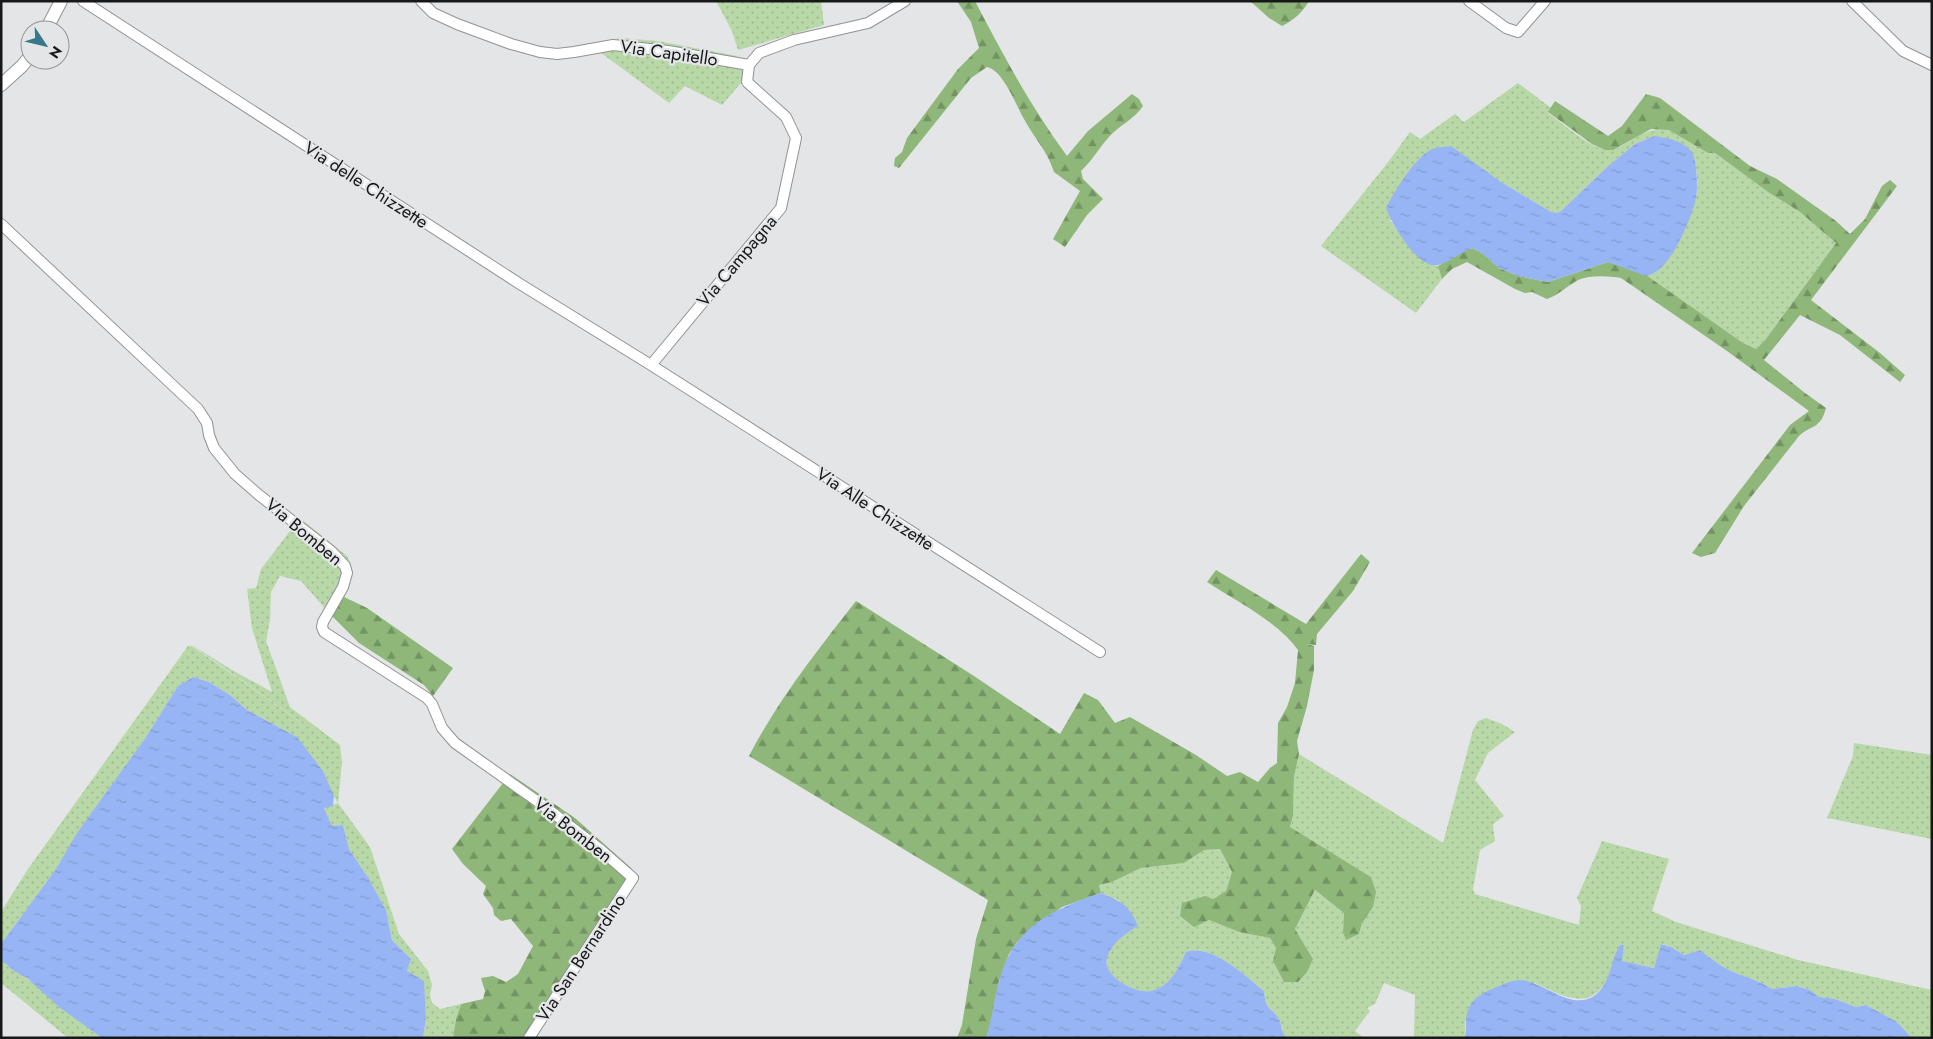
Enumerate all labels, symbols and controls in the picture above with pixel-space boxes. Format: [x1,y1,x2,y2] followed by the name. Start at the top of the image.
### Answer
[20,20,70,70] north arrow
[619,33,720,73] street label: Via Capitello
[44,42,67,63] text: N
[299,135,433,235] street label: Via delle Chizzette
[691,209,783,313] street label: Via Campagna
[811,461,939,557] street label: Via Alle Chizzette
[260,492,348,572] street label: Via Bomben
[528,791,618,869] street label: Via Bomben
[530,889,632,1027] street label: Via San Bernardino

